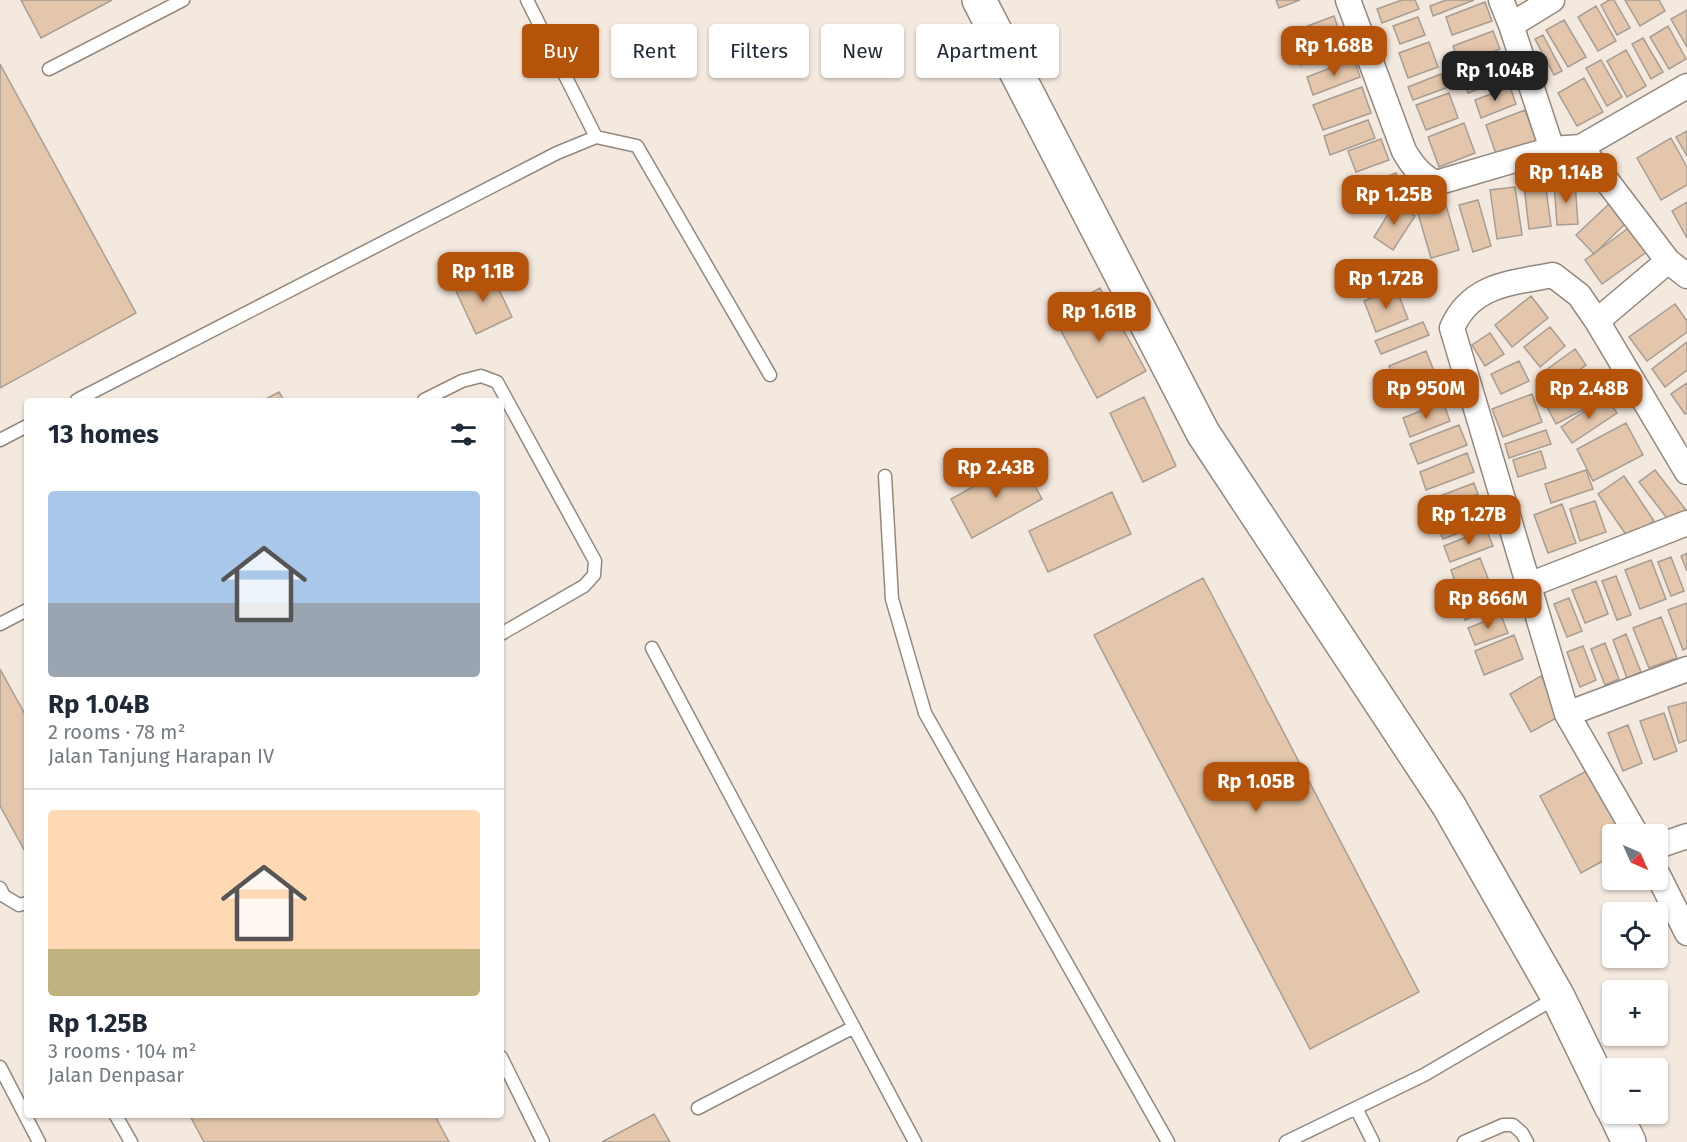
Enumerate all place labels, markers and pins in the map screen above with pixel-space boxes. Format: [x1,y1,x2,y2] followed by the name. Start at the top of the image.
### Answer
[1272,26,1396,77] pin: Rp 1.68B
[1433,51,1557,102] pin: Rp 1.04B
[1504,153,1628,204] pin: Rp 1.14B
[1332,175,1456,226] pin: Rp 1.25B
[428,252,538,303] pin: Rp 1.1B
[1324,259,1448,310] pin: Rp 1.72B
[1037,292,1161,343] pin: Rp 1.61B
[1371,369,1481,420] pin: Rp 950M
[1527,369,1651,420] pin: Rp 2.48B
[934,448,1058,499] pin: Rp 2.43B
[1407,495,1531,546] pin: Rp 1.27B
[1433,579,1543,630] pin: Rp 866M
[1194,762,1318,813] pin: Rp 1.05B

